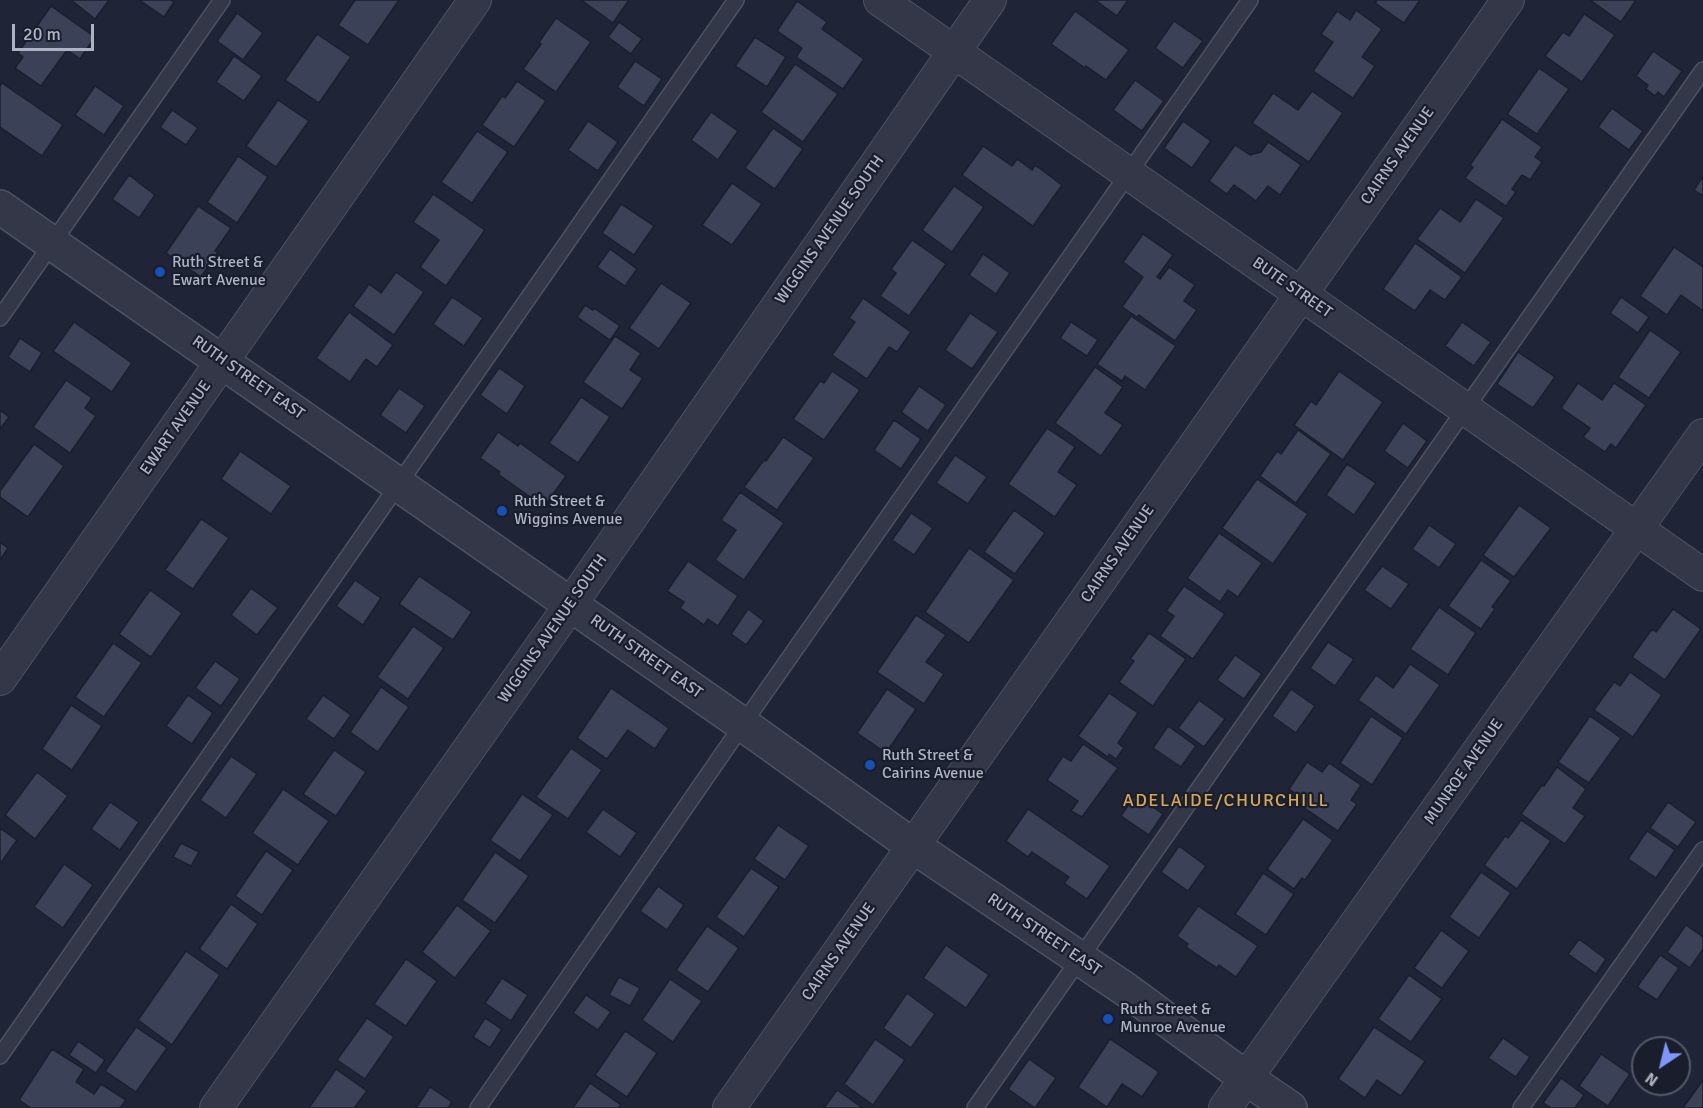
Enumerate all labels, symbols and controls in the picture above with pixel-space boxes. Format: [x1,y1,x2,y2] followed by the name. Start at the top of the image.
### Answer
[15,12,98,50] scale bar
[23,23,61,45] text: 20 m
[1357,103,1439,209] street label: CAIRNS AVENUE
[771,152,889,308] street label: WIGGINS AVENUE SOUTH
[172,253,266,291] place label: Ruth Street & Ewart Avenue
[1249,254,1335,322] street label: BUTE STREET
[153,265,167,279] marker: Ruth Street & Ewart Avenue
[188,332,308,424] street label: RUTH STREET EAST
[136,377,216,479] street label: EWART AVENUE
[514,492,622,530] place label: Ruth Street & Wiggins Avenue
[1077,501,1159,607] street label: CAIRNS AVENUE
[495,504,509,518] marker: Ruth Street & Wiggins Avenue
[494,551,612,707] street label: WIGGINS AVENUE SOUTH
[586,611,706,703] street label: RUTH STREET EAST
[1420,715,1508,829] street label: MUNROE AVENUE
[882,746,984,784] place label: Ruth Street & Cairins Avenue
[863,758,877,772] marker: Ruth Street & Cairins Avenue
[1123,790,1329,812] district label: ADELAIDE/CHURCHILL
[984,890,1104,980] street label: RUTH STREET EAST
[798,899,880,1005] street label: CAIRNS AVENUE
[1120,1000,1226,1038] place label: Ruth Street & Munroe Avenue
[1101,1012,1115,1026] marker: Ruth Street & Munroe Avenue
[1631,1036,1691,1096] north arrow
[1642,1068,1662,1090] text: N

